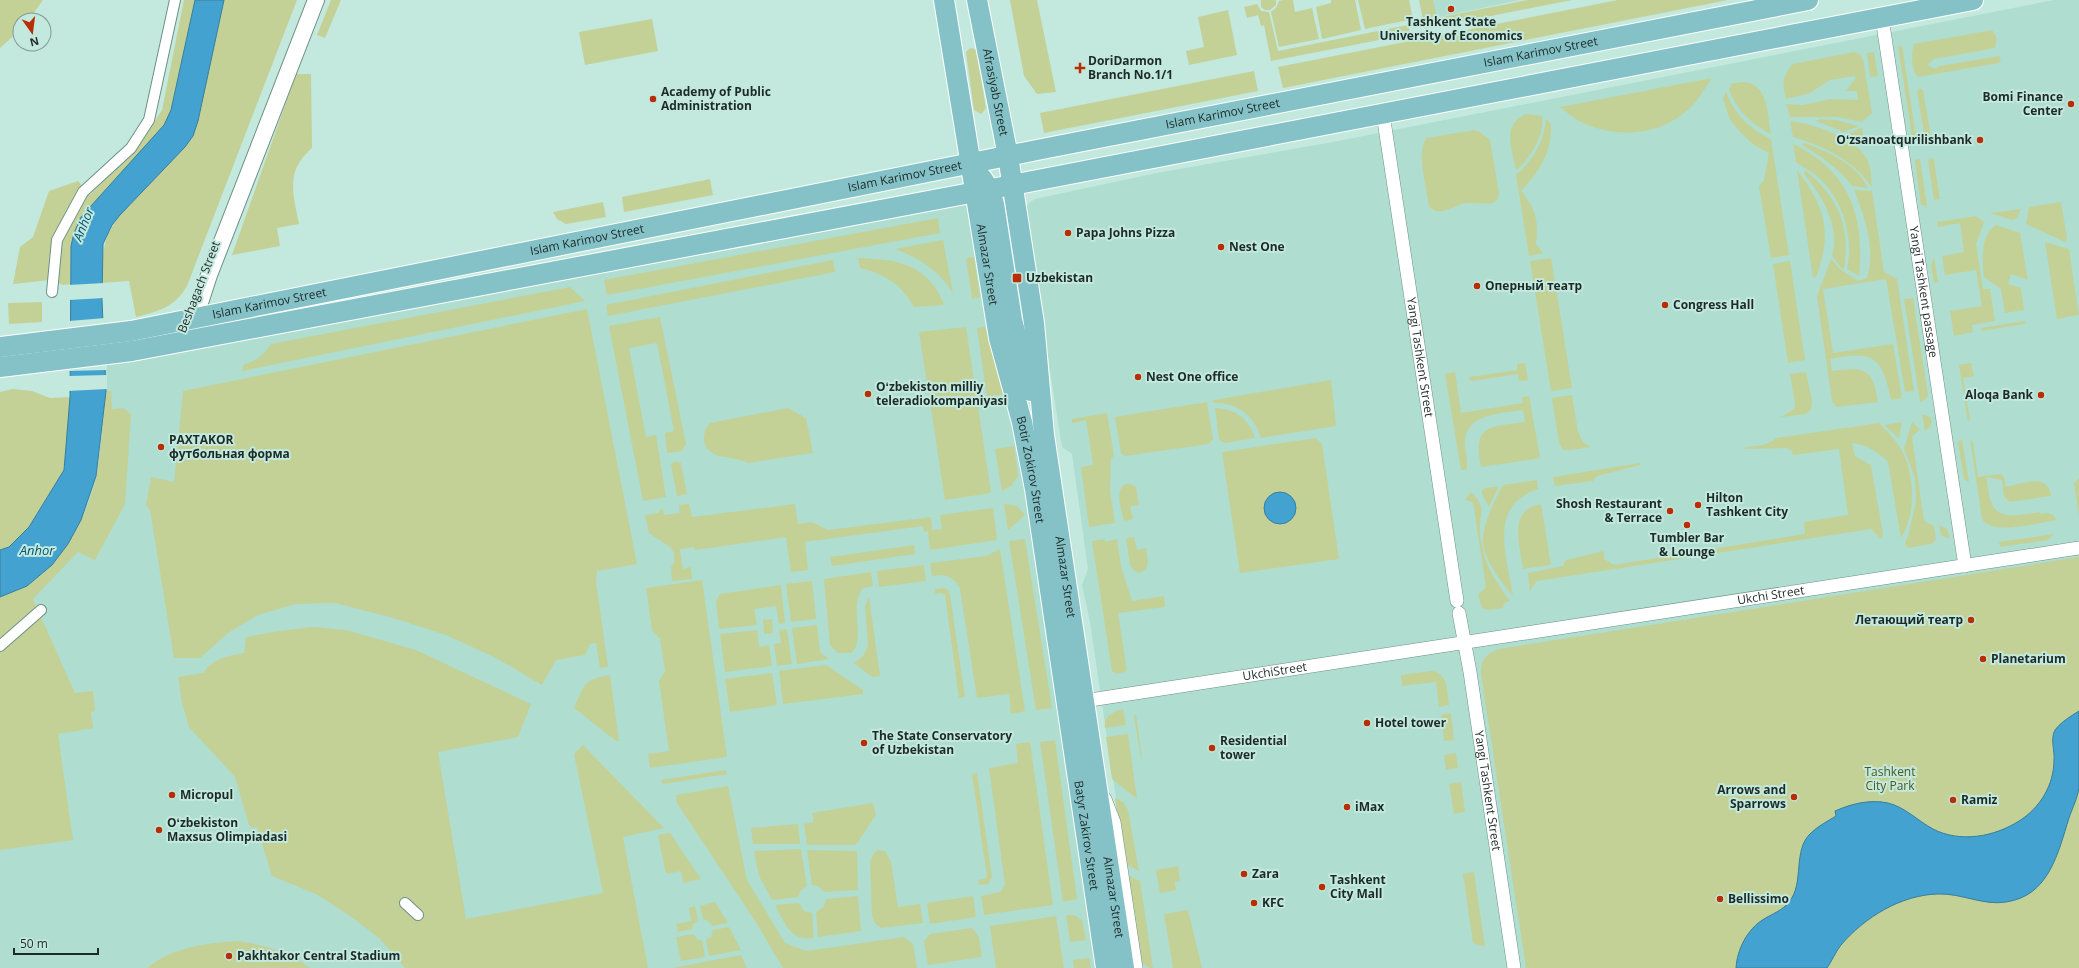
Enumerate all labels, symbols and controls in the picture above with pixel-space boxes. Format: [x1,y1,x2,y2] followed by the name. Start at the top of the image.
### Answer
[1446,4,1456,14] marker: Tashkent State University of Economics
[12,12,52,52] north arrow
[1379,13,1523,44] place label: Tashkent State University of Economics
[1482,32,1599,71] street label: Islam Karimov Street
[28,34,41,51] text: N
[979,47,1013,137] street label: Afrasiyab Street
[1088,52,1173,83] place label: DoriDarmon Branch No.1/1
[1075,63,1085,73] marker: DoriDarmon Branch No.1/1
[661,83,771,114] place label: Academy of Public Administration
[1982,88,2064,119] place label: Bomi Finance Center
[648,94,658,104] marker: Academy of Public Administration
[1164,94,1281,133] street label: Islam Karimov Street
[2066,99,2076,109] marker: Bomi Finance Center
[1836,131,1973,148] place label: Oʻzsanoatqurilishbank
[1975,135,1985,145] marker: Oʻzsanoatqurilishbank
[846,156,963,196] street label: Islam Karimov Street
[68,204,98,244] water label: Anhor
[528,220,645,259] street label: Islam Karimov Street
[973,222,1003,306] street label: Almazar Street
[1076,224,1175,241] place label: Papa Johns Pizza
[1906,225,1942,359] street label: Yangi Tashkent passage
[1063,228,1073,238] marker: Papa Johns Pizza
[173,238,224,335] street label: Beshagach Street
[1229,238,1285,255] place label: Nest One
[1216,242,1226,252] marker: Nest One
[1026,269,1093,286] place label: Uzbekistan
[1011,272,1023,284] marker: Uzbekistan
[1485,277,1583,294] place label: Оперный театр
[1472,281,1482,291] marker: Оперный театр
[211,283,328,323] street label: Islam Karimov Street
[1403,296,1438,418] street label: Yangi Tashkent Street
[1673,296,1754,313] place label: Congress Hall
[1660,300,1670,310] marker: Congress Hall
[1146,368,1238,385] place label: Nest One office
[1133,372,1143,382] marker: Nest One office
[876,378,1007,409] place label: Oʻzbekiston milliy teleradiokompaniyasi
[1965,386,2034,403] place label: Aloqa Bank
[863,389,873,399] marker: Oʻzbekiston milliy teleradiokompaniyasi
[2036,390,2046,400] marker: Aloqa Bank
[1013,414,1049,524] street label: Botir Zokirov Street
[169,431,290,462] place label: PAXTAKOR футбольная форма
[156,442,166,452] marker: PAXTAKOR футбольная форма
[1706,489,1788,520] place label: Hilton Tashkent City
[1556,495,1662,526] place label: Shosh Restaurant & Terrace
[1693,500,1703,510] marker: Hilton Tashkent City
[1665,506,1675,516] marker: Shosh Restaurant & Terrace
[1682,520,1692,530] marker: Tumbler Bar & Lounge
[1650,529,1725,560] place label: Tumbler Bar & Lounge
[1051,535,1080,619] street label: Almazar Street
[19,541,55,559] water label: Anhor
[1736,581,1806,608] street label: Ukchi Street
[1855,611,1963,628] place label: Летающий театр
[1966,615,1976,625] marker: Летающий театр
[1991,650,2066,667] place label: Planetarium
[1978,654,1988,664] marker: Planetarium
[1241,658,1308,684] street label: UkchiStreet
[1375,714,1447,731] place label: Hotel tower
[1362,718,1372,728] marker: Hotel tower
[872,727,1012,758] place label: The State Conservatory of Uzbekistan
[1471,729,1505,852] street label: Yangi Tashkent Street
[1220,732,1287,763] place label: Residential tower
[859,738,869,748] marker: The State Conservatory of Uzbekistan
[1207,743,1217,753] marker: Residential tower
[1864,763,1916,794] park label: Tashkent City Park
[1070,779,1103,891] street label: Batyr Zakirov Street
[1717,781,1786,812] place label: Arrows and Sparrows
[180,786,233,803] place label: Micropul
[167,790,177,800] marker: Micropul
[1961,791,1998,808] place label: Ramiz
[1789,792,1799,802] marker: Arrows and Sparrows
[1948,795,1958,805] marker: Ramiz
[1355,798,1384,815] place label: iMax
[1342,802,1352,812] marker: iMax
[167,814,287,845] place label: Oʻzbekiston Maxsus Olimpiadasi
[154,825,164,835] marker: Oʻzbekiston Maxsus Olimpiadasi
[1099,855,1128,939] street label: Almazar Street
[1252,865,1279,882] place label: Zara
[1239,869,1249,879] marker: Zara
[1330,871,1386,902] place label: Tashkent City Mall
[1317,882,1327,892] marker: Tashkent City Mall
[1728,890,1789,907] place label: Bellissimo
[1262,894,1285,911] place label: KFC
[1715,894,1725,904] marker: Bellissimo
[1249,898,1259,908] marker: KFC
[14,930,98,956] scale bar
[20,935,48,952] text: 50 m
[237,947,400,964] place label: Pakhtakor Central Stadium
[224,951,234,961] marker: Pakhtakor Central Stadium

